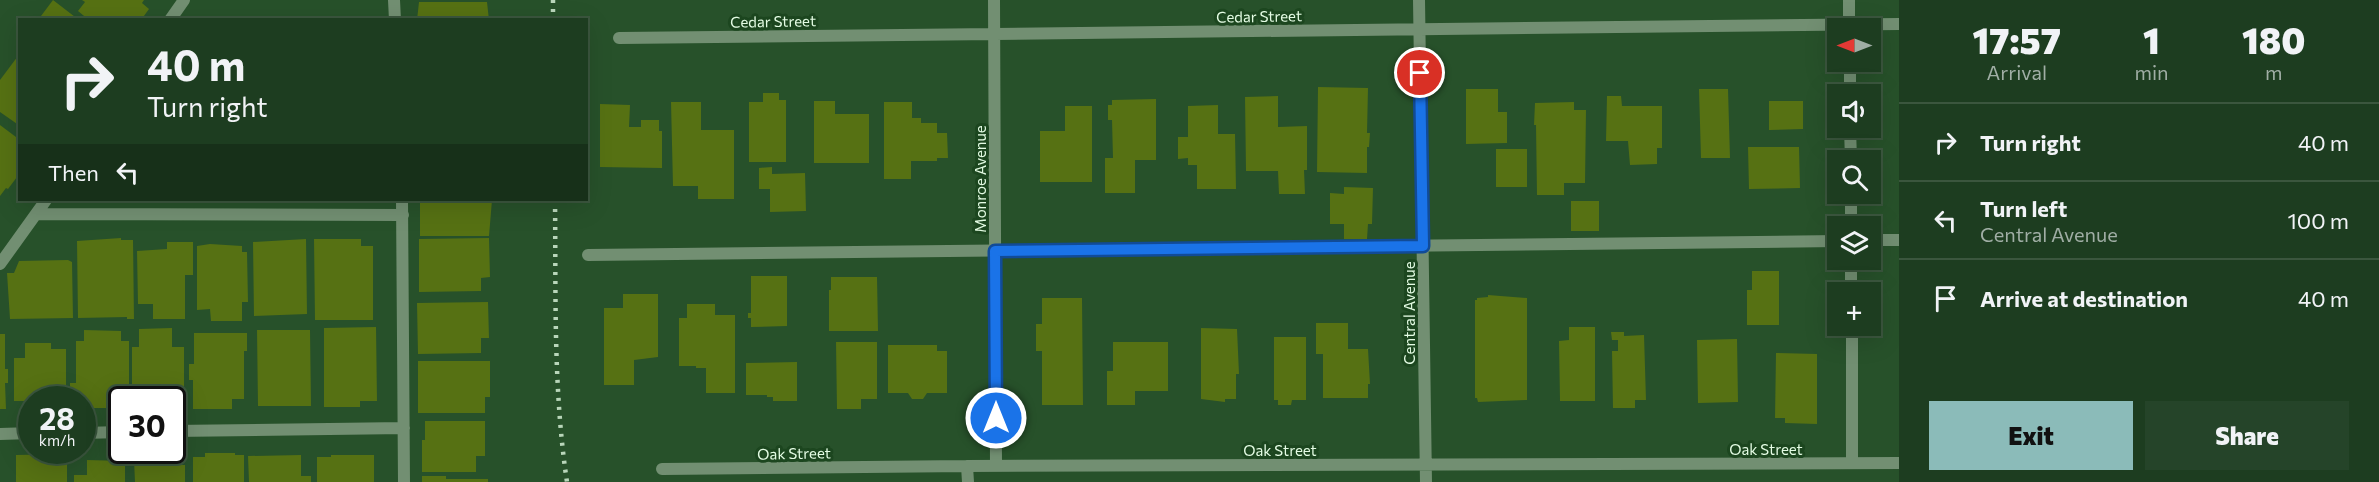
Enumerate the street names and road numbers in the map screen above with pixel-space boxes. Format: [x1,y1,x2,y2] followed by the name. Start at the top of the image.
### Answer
[1216,6,1302,26] street label: Cedar Street
[730,11,816,31] street label: Cedar Street
[971,125,989,233] street label: Monroe Avenue
[1400,261,1418,365] street label: Central Avenue
[1729,440,1803,458] street label: Oak Street
[1243,441,1317,459] street label: Oak Street
[757,443,831,463] street label: Oak Street

